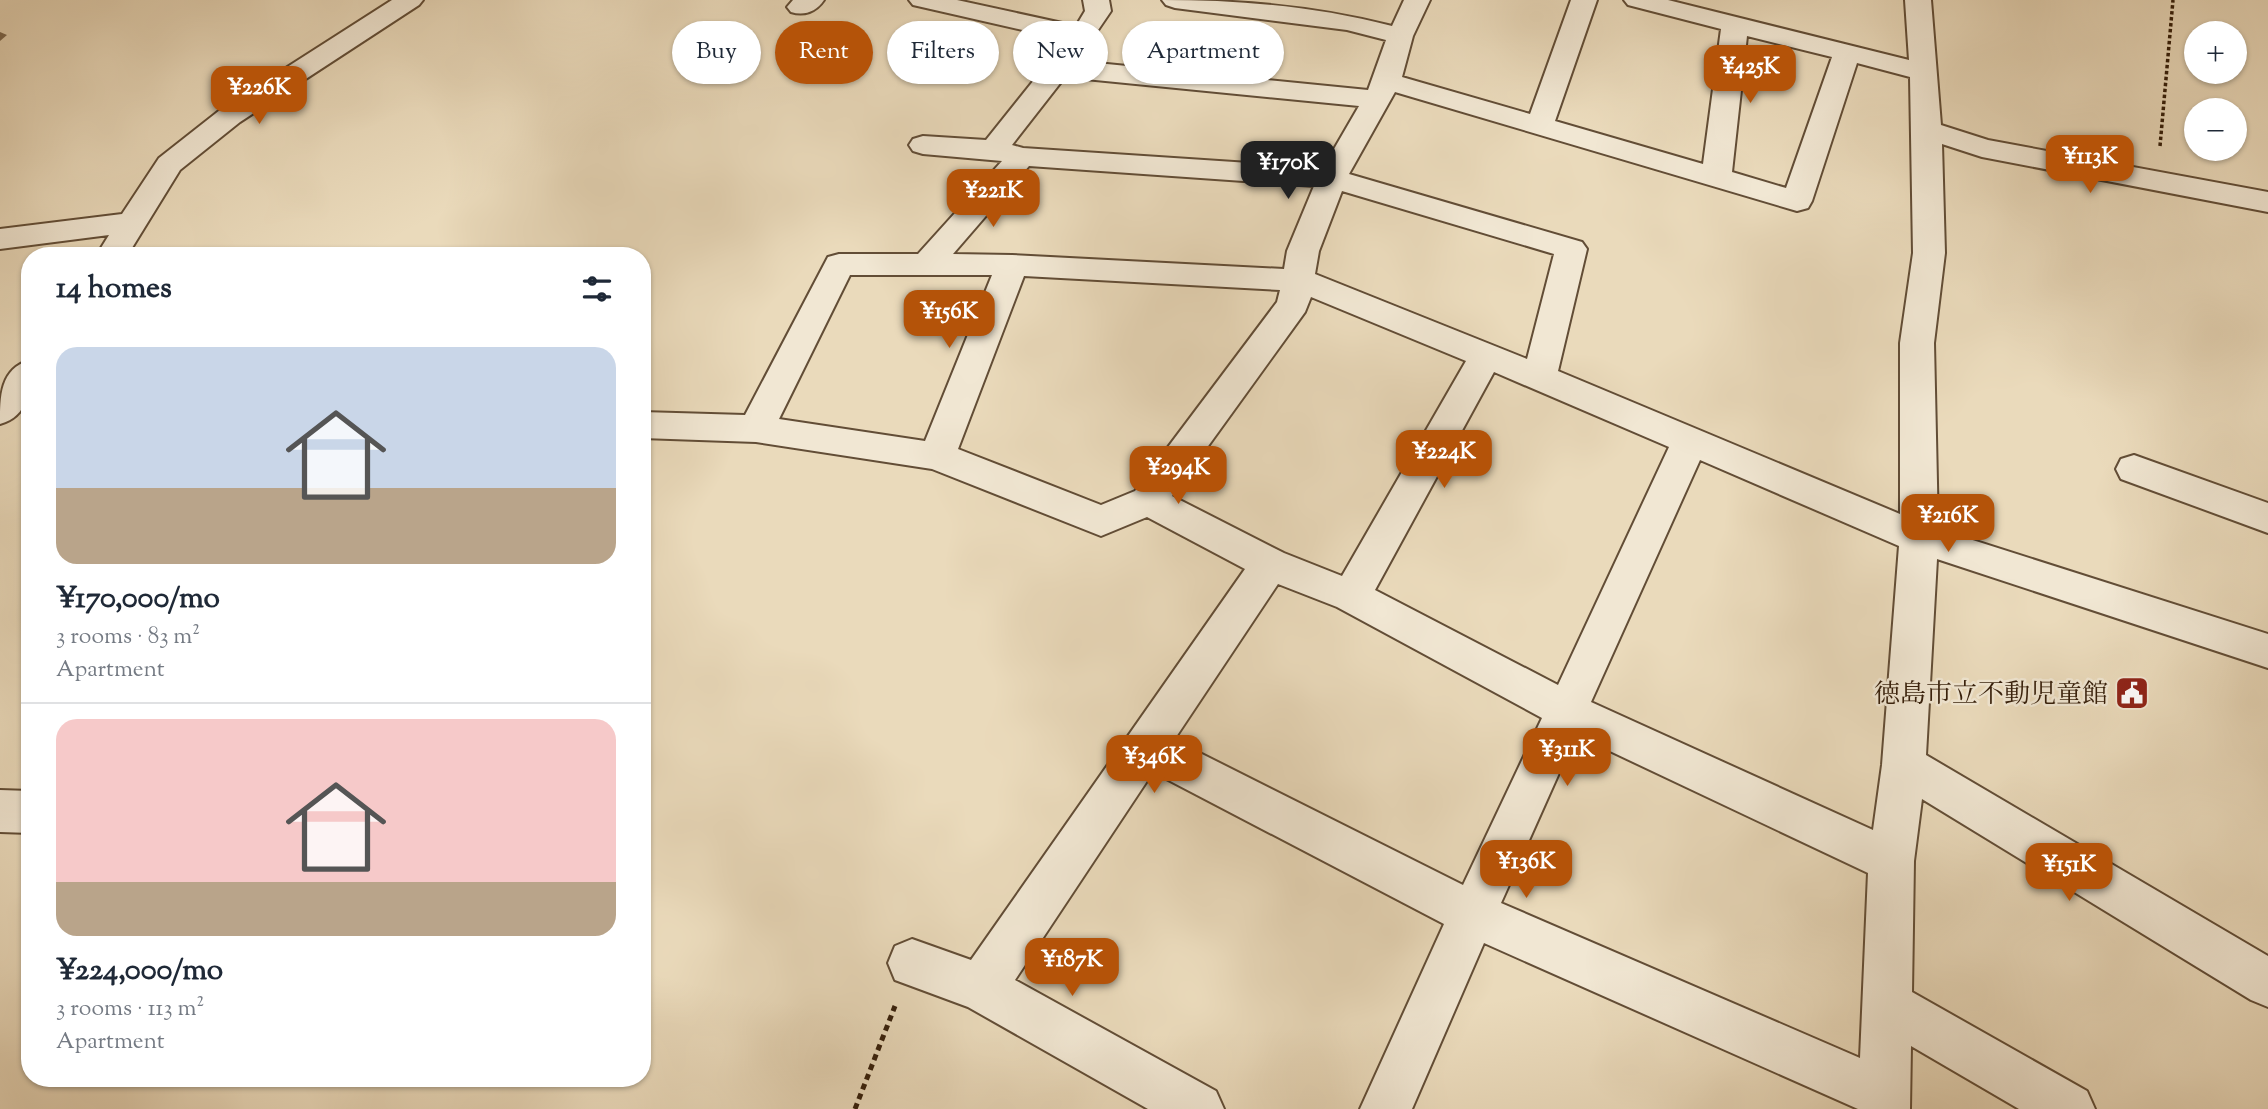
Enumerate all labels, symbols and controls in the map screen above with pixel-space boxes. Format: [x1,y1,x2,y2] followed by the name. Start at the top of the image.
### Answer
[672,21,761,84] chip: Buy
[775,21,873,84] chip: Rent
[887,21,999,84] chip: Filters
[1013,21,1108,84] chip: New
[1122,21,1284,84] chip: Apartment
[2184,21,2247,161] map controls
[2184,21,2247,84] button: +
[1701,46,1799,105] pin: ¥425K
[1720,51,1780,84] text: ¥425K
[210,66,308,126] pin: ¥226K
[227,72,291,105] text: ¥226K
[2184,98,2247,161] button: −
[2041,136,2139,195] pin: ¥113K
[2062,141,2118,174] text: ¥113K
[1239,142,1337,201] pin: ¥170K
[1257,147,1319,180] text: ¥170K
[944,170,1042,229] pin: ¥221K
[963,175,1023,208] text: ¥221K
[56,268,172,311] text: 14 homes
[578,270,616,308] icon: filters
[900,290,998,350] pin: ¥156K
[920,296,978,329] text: ¥156K
[273,392,399,518] icon: home
[1395,430,1493,490] pin: ¥224K
[1412,436,1476,469] text: ¥224K
[1129,447,1227,506] pin: ¥294K
[1146,452,1210,485] text: ¥294K
[1899,494,1997,554] pin: ¥216K
[1917,500,1979,533] text: ¥216K
[56,578,220,621] text: ¥170,000/mo
[56,621,200,654] text: 3 rooms · 83 m²
[56,654,165,687] text: Apartment
[2113,674,2151,712] public building icon: 徳島市立不動児童館
[1874,677,2108,714] place label: 徳島市立不動児童館
[1518,728,1616,788] pin: ¥311K
[1539,734,1595,767] text: ¥311K
[1105,736,1203,795] pin: ¥346K
[1122,741,1186,774] text: ¥346K
[273,764,399,890] icon: home
[1477,841,1575,900] pin: ¥136K
[2020,844,2118,903] pin: ¥151K
[1496,846,1556,879] text: ¥136K
[2042,849,2096,882] text: ¥151K
[1023,939,1121,998] pin: ¥187K
[1041,944,1103,977] text: ¥187K
[56,950,223,993] text: ¥224,000/mo
[56,993,204,1026] text: 3 rooms · 113 m²
[56,1026,165,1059] text: Apartment

